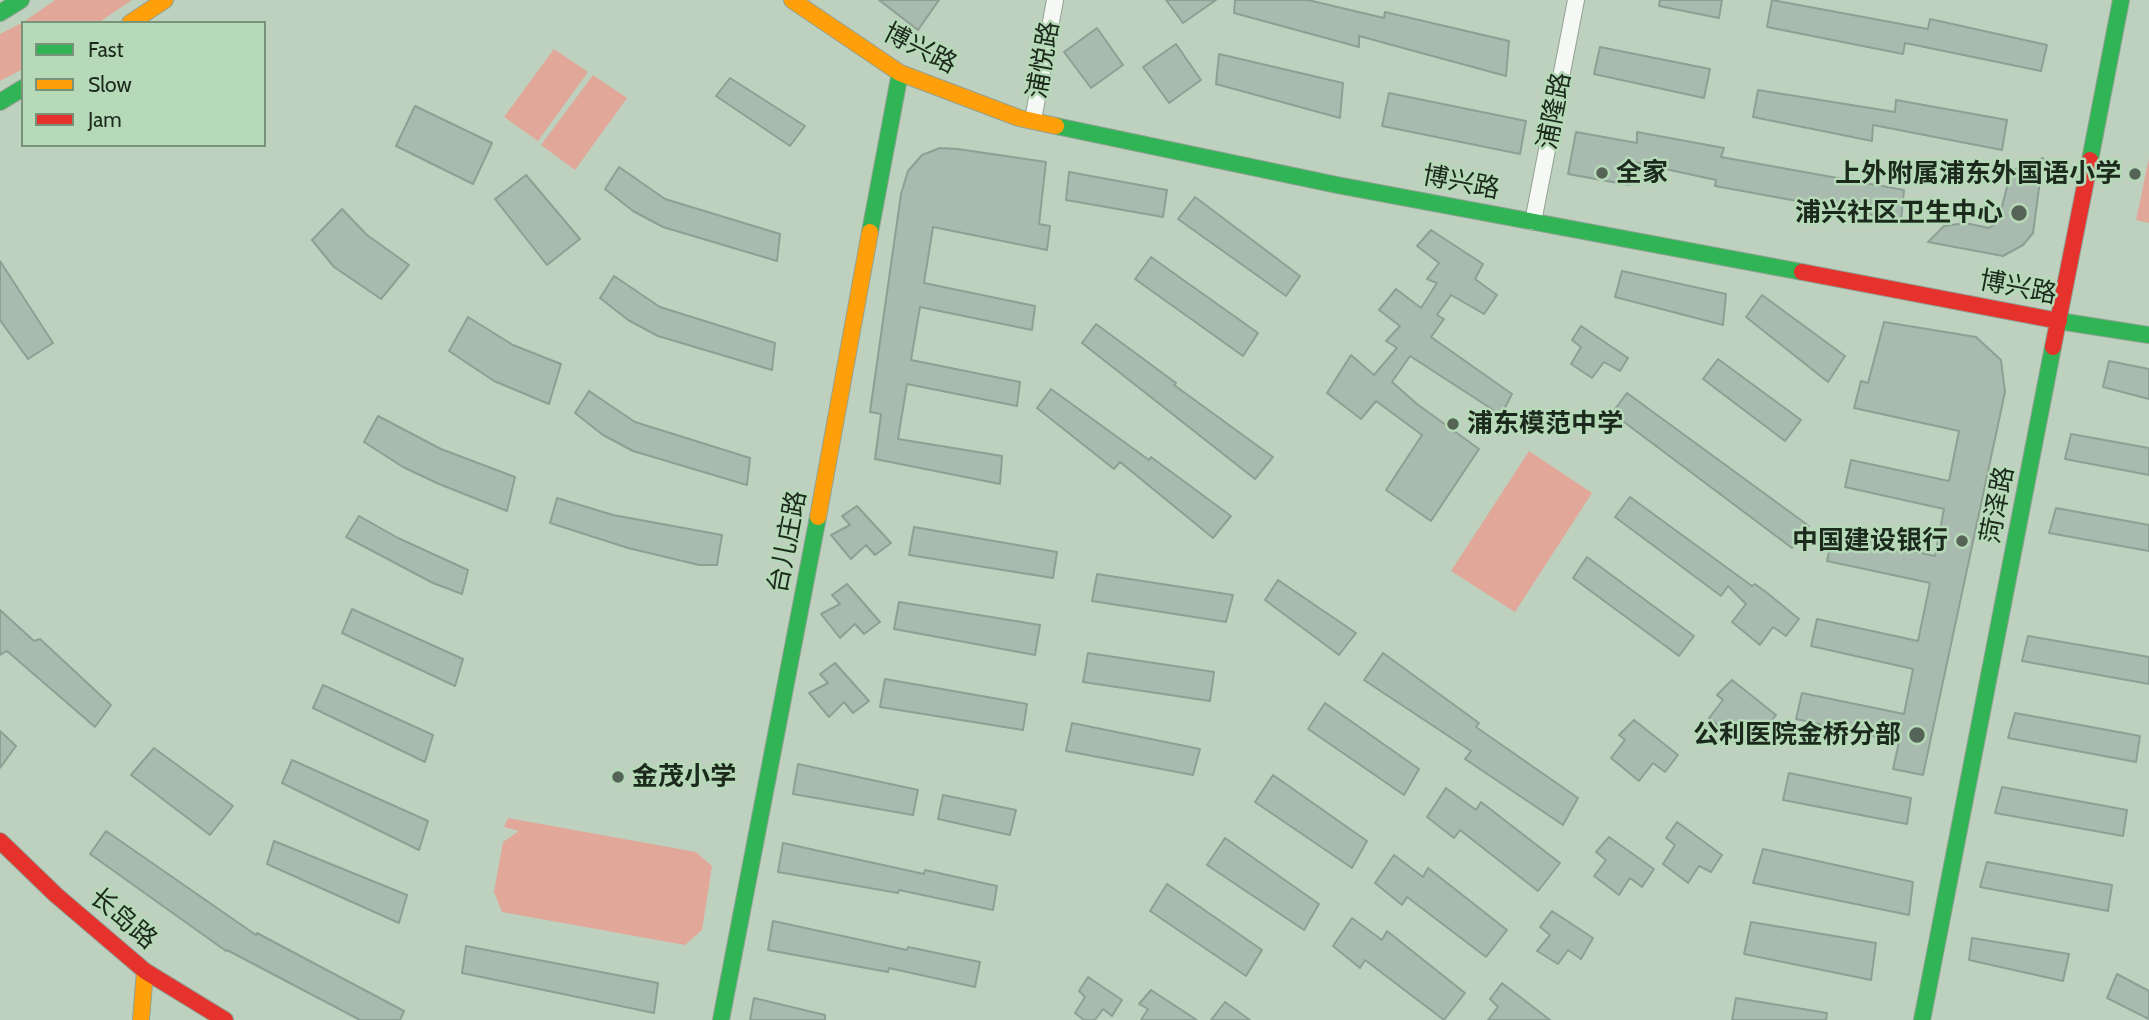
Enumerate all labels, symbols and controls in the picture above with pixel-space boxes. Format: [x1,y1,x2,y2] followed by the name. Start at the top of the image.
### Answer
[878,17,962,81] street label: 博兴路
[1022,19,1066,101] street label: 浦悦路
[21,21,266,147] legend
[88,37,124,62] text: Fast
[1532,70,1578,152] street label: 浦隆路
[88,72,132,97] text: Slow
[88,107,122,132] text: Jam
[1616,157,1668,189] place label: 全家
[1835,158,2121,190] place label: 上外附属浦东外国语小学
[1420,160,1502,206] street label: 博兴路
[1594,165,1610,181] marker: 全家
[2127,166,2143,182] marker: 上外附属浦东外国语小学
[1795,197,2003,229] place label: 浦兴社区卫生中心
[2009,203,2029,223] marker: 浦兴社区卫生中心
[1977,265,2059,311] street label: 博兴路
[1467,408,1623,440] place label: 浦东模范中学
[1445,416,1461,432] marker: 浦东模范中学
[1975,464,2021,546] street label: 菏泽路
[763,488,813,596] street label: 台儿庄路
[1792,525,1948,557] place label: 中国建设银行
[1954,533,1970,549] marker: 中国建设银行
[1693,719,1901,751] place label: 公利医院金桥分部
[1907,725,1927,745] marker: 公利医院金桥分部
[632,761,736,793] place label: 金茂小学
[610,769,626,785] marker: 金茂小学
[83,882,163,956] street label: 长岛路

